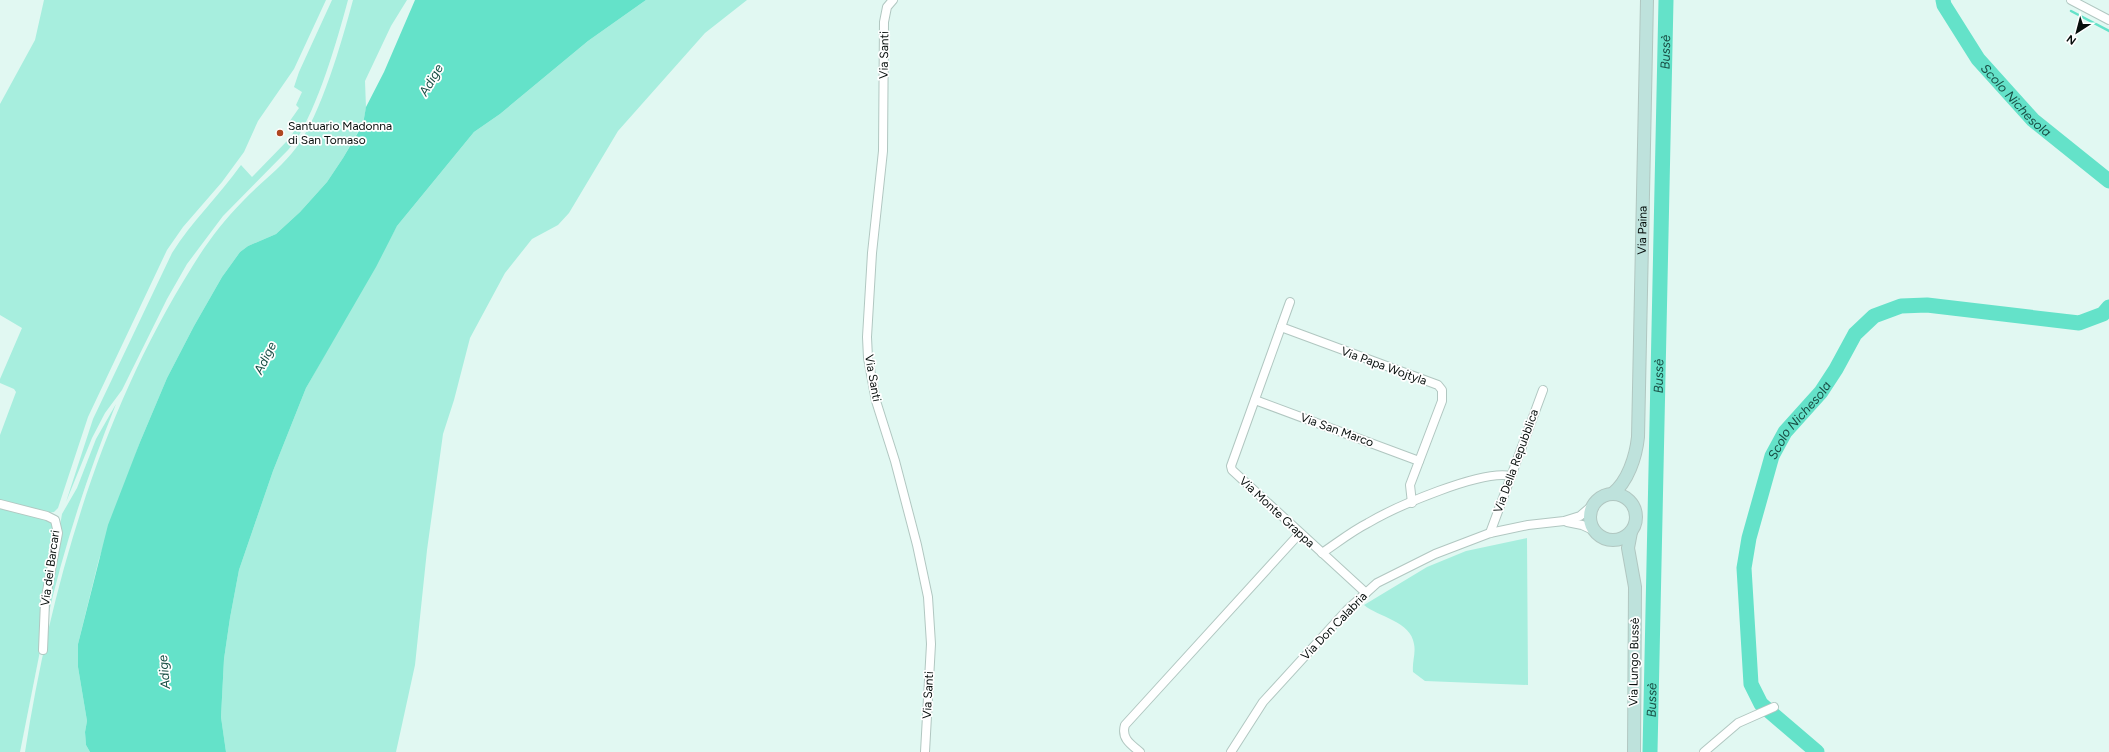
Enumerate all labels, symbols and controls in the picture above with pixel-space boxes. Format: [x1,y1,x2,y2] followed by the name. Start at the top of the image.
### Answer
[2057,12,2097,52] north arrow
[877,31,891,79] street label: Via Santi
[2064,32,2079,47] text: N
[1657,35,1673,70] water label: Bussè
[1978,60,2055,140] water label: Scolo Nichesola
[415,61,446,99] water label: Adige
[288,119,392,147] place label: Santuario Madonna di San Tomaso
[275,128,285,138] marker: Santuario Madonna di San Tomaso
[1635,206,1650,255] street label: Via Paina
[250,339,279,378] water label: Adige
[1339,344,1429,388] street label: Via Papa Wojtyla
[862,353,884,403] street label: Via Santi
[1650,359,1666,394] water label: Bussè
[1764,378,1834,462] water label: Scolo Nichesola
[1491,407,1541,515] street label: Via Della Repubblica
[1298,410,1376,450] street label: Via San Marco
[1237,474,1317,550] street label: Via Monte Grappa
[38,529,62,607] street label: Via dei Barcari
[1298,589,1370,663] street label: Via Don Calabria
[1626,617,1642,706] street label: Via Lungo Bussè
[155,654,173,691] water label: Adige
[920,671,936,719] street label: Via Santi
[1643,683,1659,717] water label: Bussè

